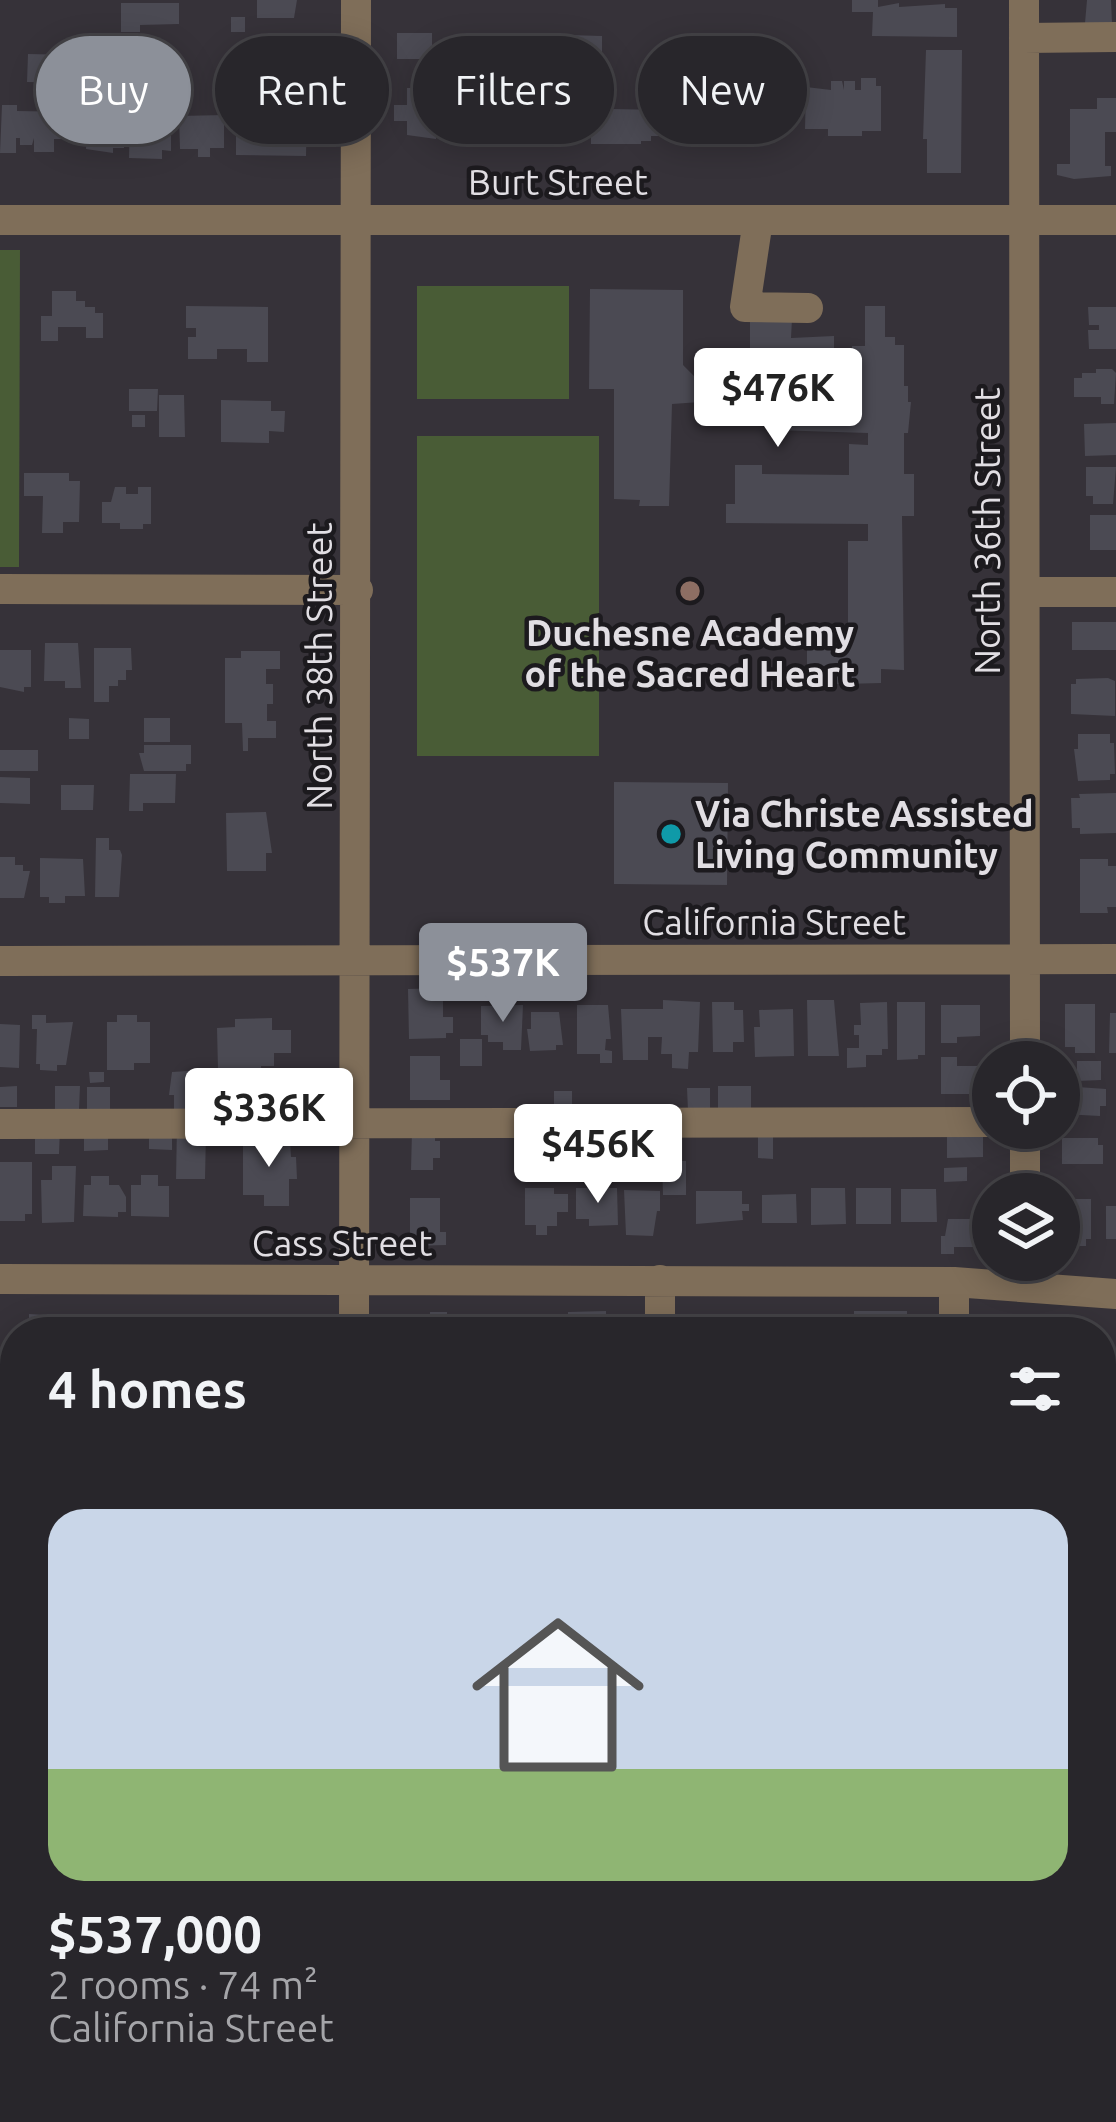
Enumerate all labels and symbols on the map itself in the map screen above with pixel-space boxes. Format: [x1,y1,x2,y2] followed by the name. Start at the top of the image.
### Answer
[468,161,648,202] street label: Burt Street
[694,348,862,450] pin: $476K
[966,387,1007,675] street label: North 36th Street
[298,522,339,810] street label: North 38th Street
[677,578,703,604] marker: Duchesne Academy of the Sacred Heart
[525,612,855,694] place label: Duchesne Academy of the Sacred Heart
[695,793,1034,875] place label: Via Christe Assisted Living Community
[658,821,684,847] marker: Via Christe Assisted Living Community
[642,901,906,942] street label: California Street
[419,923,587,1025] pin: $537K
[185,1068,353,1170] pin: $336K
[514,1104,682,1206] pin: $456K
[252,1222,432,1263] street label: Cass Street

